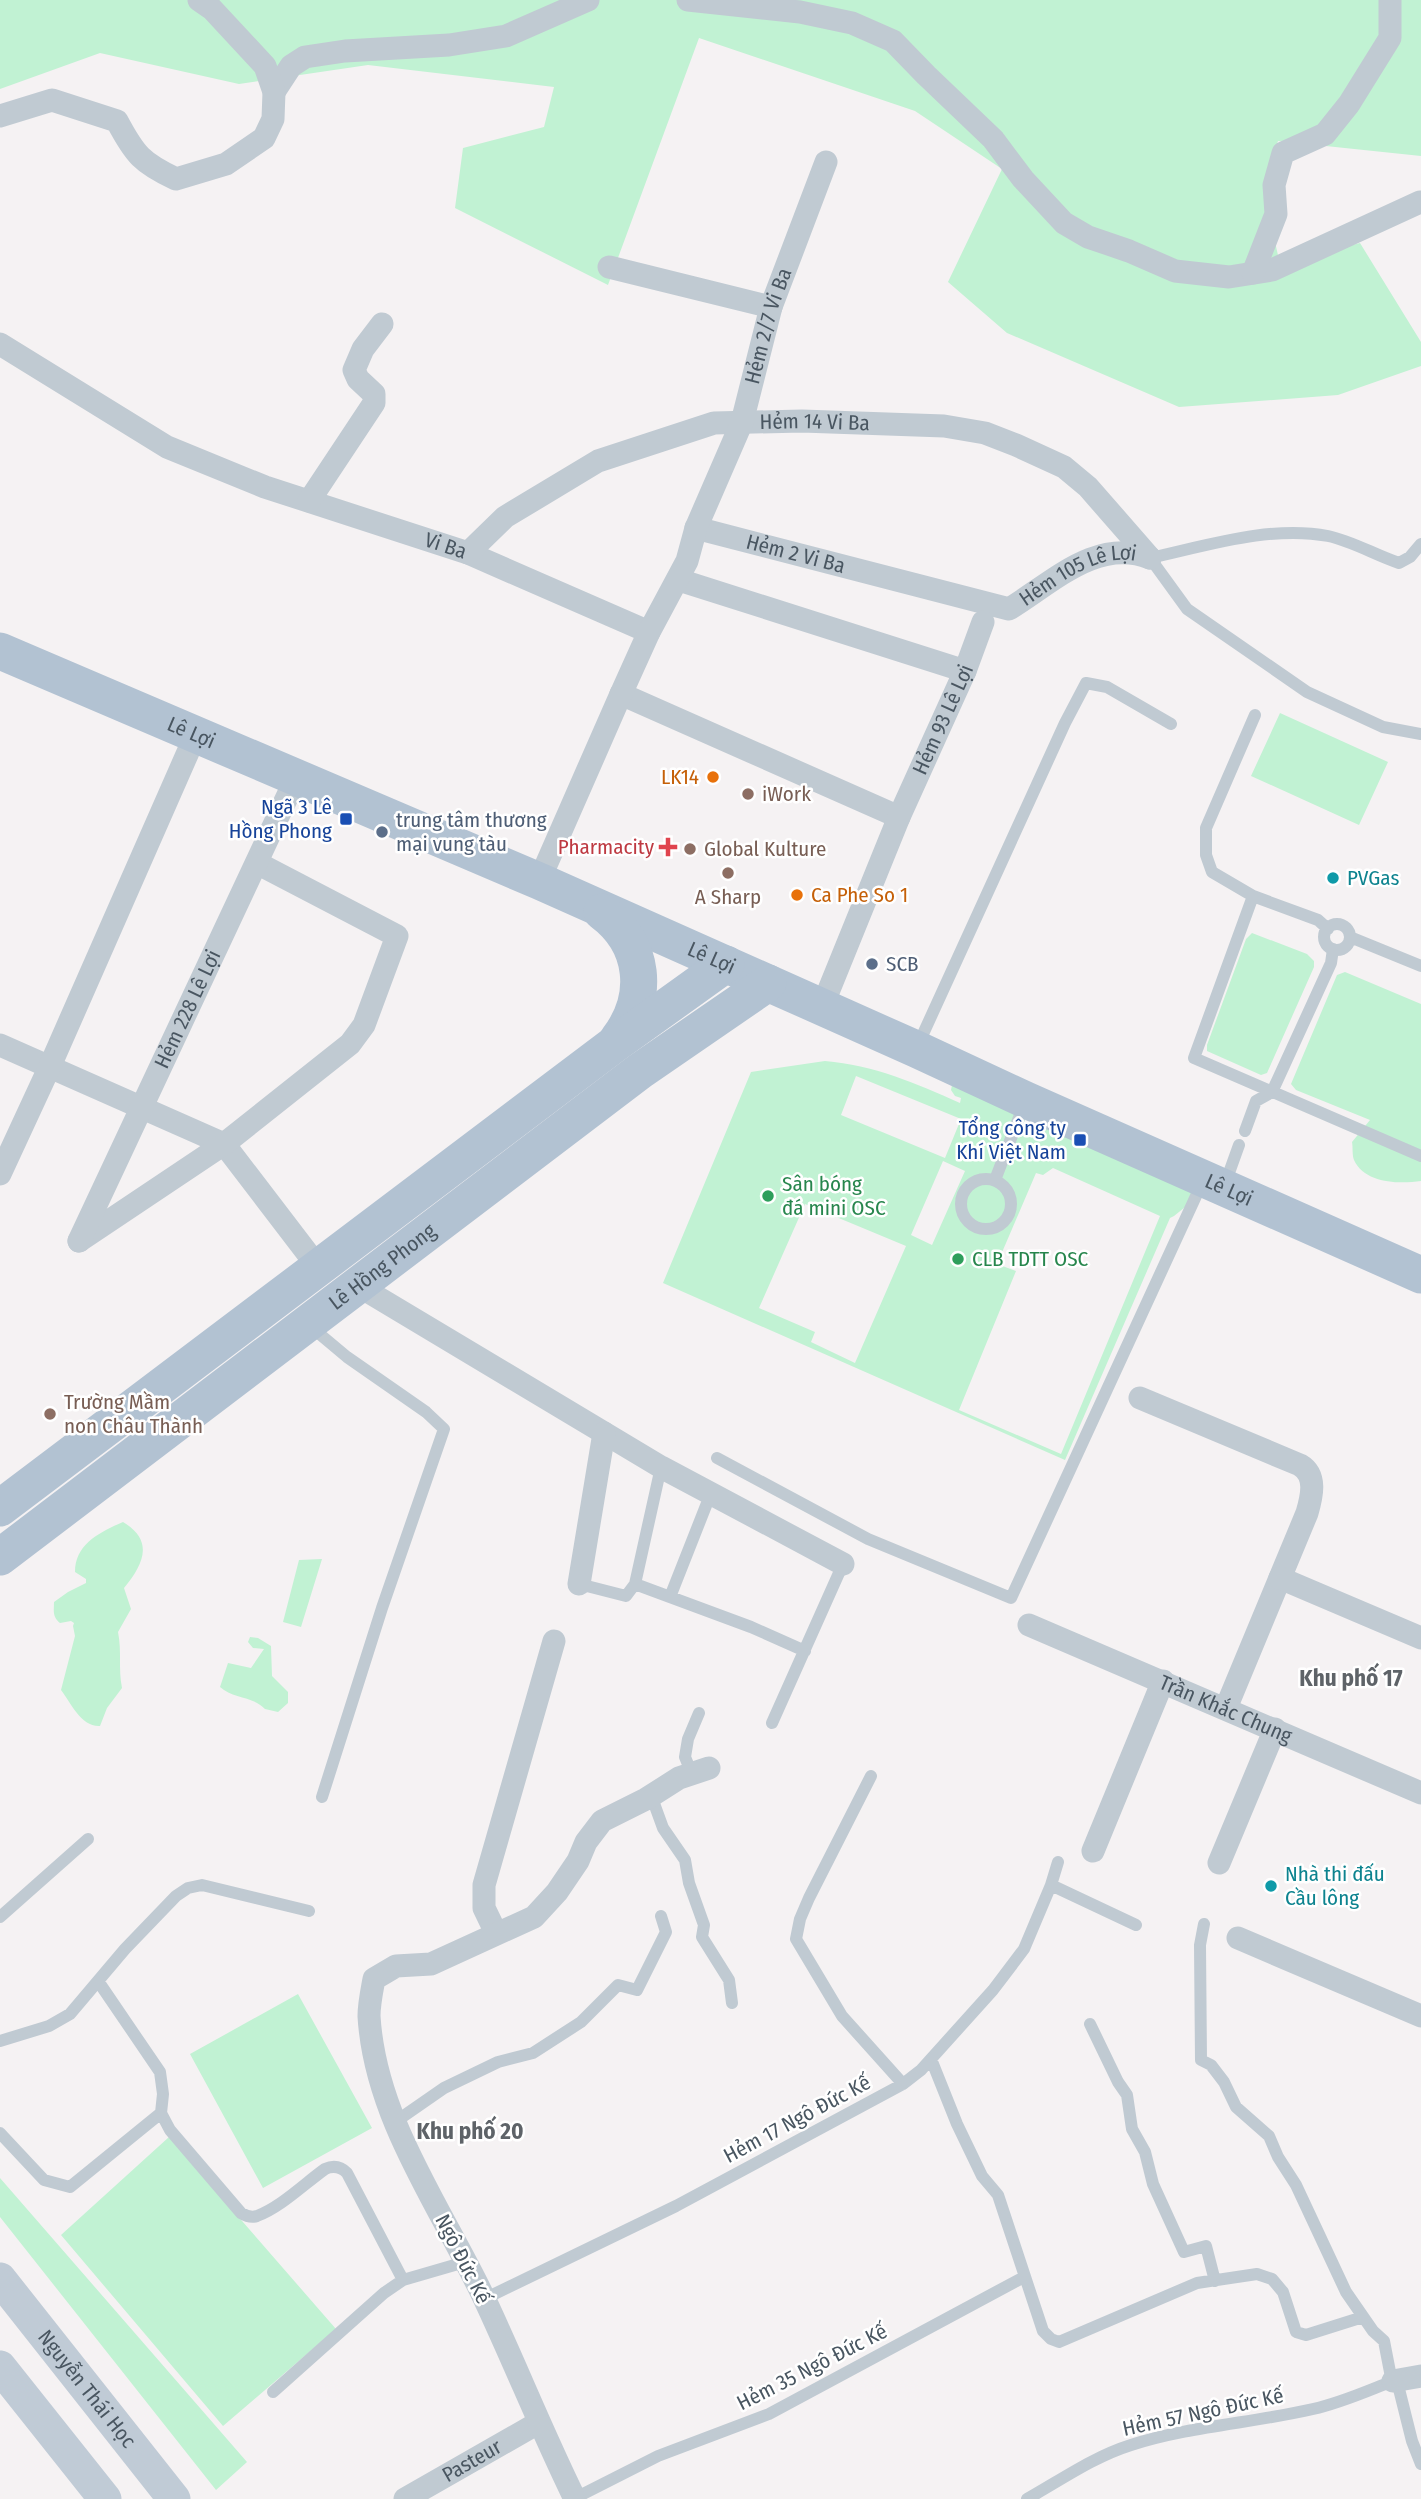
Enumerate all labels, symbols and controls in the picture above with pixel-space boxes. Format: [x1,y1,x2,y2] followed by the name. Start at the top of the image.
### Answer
[739,264,798,387] street label: Hẻm 2/7 Vi Ba
[759,408,870,436] street label: Hẻm 14 Vi Ba
[421,527,470,565] street label: Vi Ba
[744,529,848,579] street label: Hẻm 2 Vi Ba
[1014,540,1138,612] street label: Hẻm 105 Lê Lợi
[907,661,979,779] street label: Hẻm 93 Lê Lợi
[163,711,219,754] street label: Lê Lợi
[661,764,699,790] place label: LK14
[705,769,721,785] marker: LK14
[762,781,811,807] place label: iWork
[740,786,756,802] marker: iWork
[229,794,332,844] place label: Ngã 3 Lê Hồng Phong
[396,807,547,857] place label: trung tâm thương mại vung tàu
[338,811,354,827] marker: Ngã 3 Lê Hồng Phong
[374,824,390,840] marker: trung tâm thương mại vung tàu
[558,834,655,860] place label: Pharmacity
[704,836,826,862] place label: Global Kulture
[660,839,676,855] marker: Pharmacity
[682,841,698,857] marker: Global Kulture
[720,865,736,881] marker: A Sharp
[1347,865,1399,891] place label: PVGas
[1325,870,1341,886] marker: PVGas
[811,882,908,908] place label: Ca Phe So 1
[695,884,761,910] place label: A Sharp
[789,887,805,903] marker: Ca Phe So 1
[684,936,740,980] street label: Lê Lợi
[149,946,227,1073] street label: Hẻm 228 Lê Lợi
[886,951,919,977] place label: SCB
[864,956,880,972] marker: SCB
[956,1115,1067,1165] place label: Tổng công ty Khí Việt Nam
[1072,1132,1088,1148] marker: Tổng công ty Khí Việt Nam
[1201,1168,1257,1212] street label: Lê Lợi
[782,1171,886,1221] place label: Sân bóng đá mini OSC
[760,1188,776,1204] marker: Sân bóng đá mini OSC
[324,1218,441,1316] street label: Lê Hồng Phong
[972,1246,1089,1272] place label: CLB TDTT OSC
[950,1251,966,1267] marker: CLB TDTT OSC
[64,1389,203,1439] place label: Trường Mầm non Châu Thành
[42,1406,58,1422] marker: Trường Mầm non Châu Thành
[1299,1662,1403,1692] district label: Khu phố 17
[1155,1669,1296,1749] street label: Trần Khắc Chung
[1285,1861,1385,1911] place label: Nhà thi đấu Cầu lông
[1263,1878,1279,1894] marker: Nhà thi đấu Cầu lông
[719,2069,876,2169] street label: Hẻm 17 Ngô Đức Kế
[417,2115,523,2145] district label: Khu phố 20
[429,2210,497,2309] street label: Ngô Đức Kế
[732,2318,892,2416] street label: Hẻm 35 Ngô Đức Kế
[32,2325,141,2453] street label: Nguyễn Thái Học
[1120,2382,1286,2442] street label: Hẻm 57 Ngô Đức Kế
[437,2433,507,2488] street label: Pasteur

